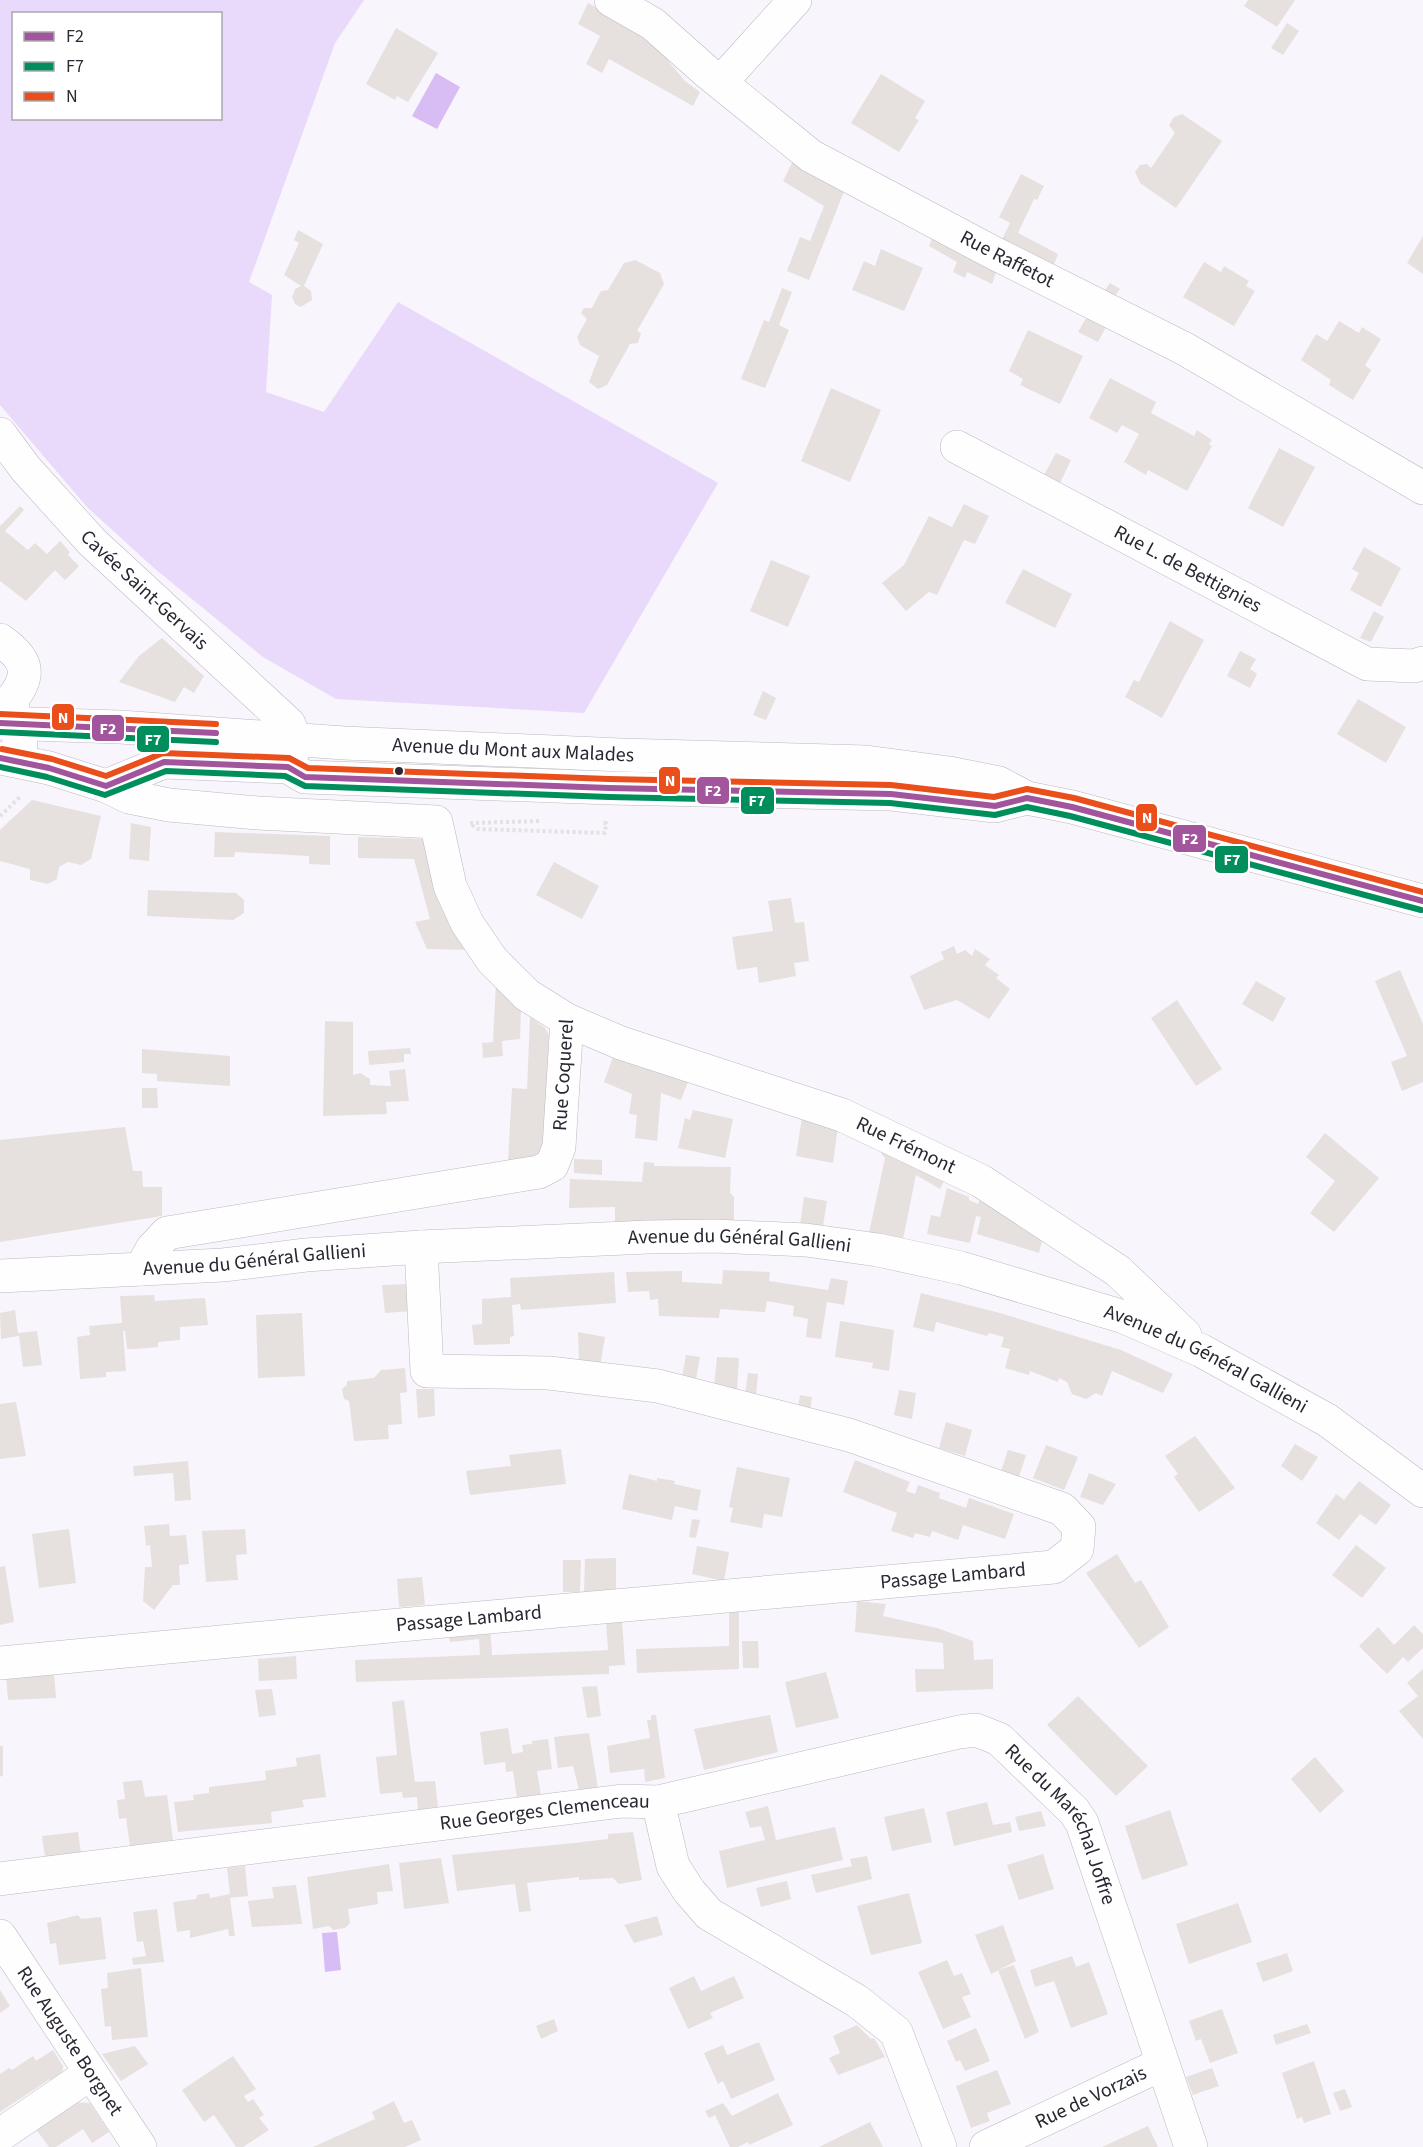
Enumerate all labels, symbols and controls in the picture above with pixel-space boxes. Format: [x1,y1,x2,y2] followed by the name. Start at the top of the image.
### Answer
[12,12,222,120] legend
[66,24,84,49] text: F2
[66,54,84,79] text: F7
[66,84,78,109] text: N
[955,223,1059,295] street label: Rue Raffetot
[1109,518,1267,620] street label: Rue L. de Bettignies
[74,524,215,657] street label: Cavée Saint-Gervais
[51,703,75,731] line badge: N
[58,707,68,729] text: N
[91,714,125,742] line badge: F2
[100,718,116,740] text: F2
[136,725,170,753] line badge: F7
[145,729,161,751] text: F7
[392,731,634,769] street label: Avenue du Mont aux Malades
[393,765,405,777] unlabelled marker
[658,766,681,795] line badge: N
[665,770,675,792] text: N
[696,776,730,805] line badge: F2
[705,780,721,802] text: F2
[740,786,775,815] line badge: F7
[749,790,765,812] text: F7
[1135,803,1158,832] line badge: N
[1142,807,1152,829] text: N
[1172,824,1207,853] line badge: F2
[1182,828,1198,850] text: F2
[1214,845,1249,874] line badge: F7
[1224,849,1240,871] text: F7
[546,1018,581,1132] street label: Rue Coquerel
[851,1110,961,1181] street label: Rue Frémont
[627,1222,853,1260] street label: Avenue du Général Gallieni
[142,1237,367,1283] street label: Avenue du Général Gallieni
[1101,1298,1313,1421] street label: Avenue du Général Gallieni
[879,1556,1027,1596] street label: Passage Lambard
[395,1598,543,1639] street label: Passage Lambard
[998,1738,1123,1909] street label: Rue du Maréchal Joffre
[438,1787,650,1838] street label: Rue Georges Clemenceau
[10,1961,130,2121] street label: Rue Auguste Borgnet
[1030,2059,1151,2136] street label: Rue de Vorzais

